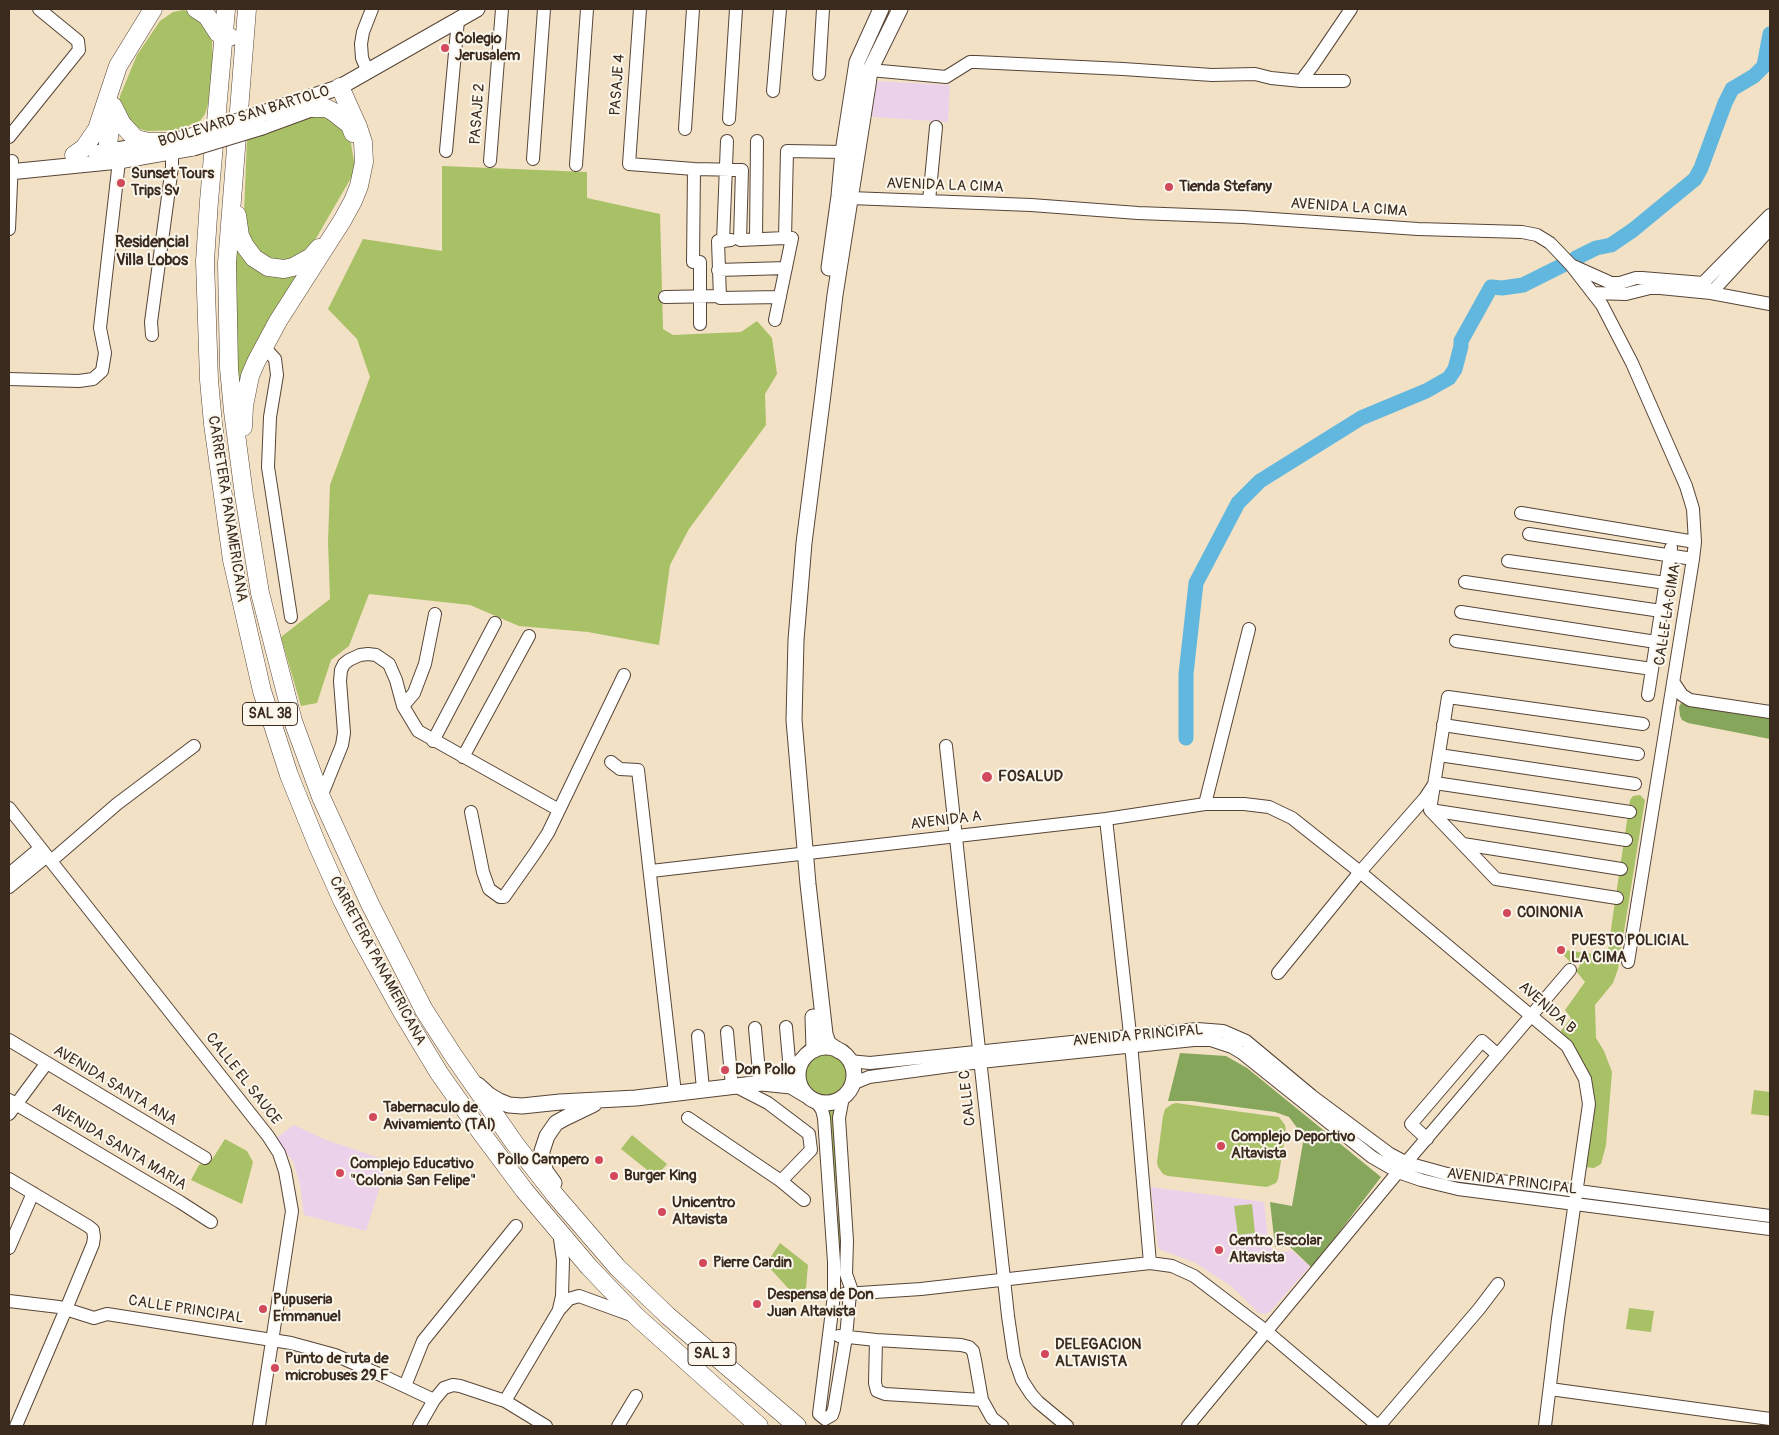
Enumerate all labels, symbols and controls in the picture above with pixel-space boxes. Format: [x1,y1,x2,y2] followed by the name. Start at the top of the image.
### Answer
[455,30,520,65] place label: Colegio Jerusalem
[439,42,451,54] marker: Colegio Jerusalem
[607,54,629,116] street label: PASAJE 4
[156,82,332,152] street label: BOULEVARD SAN BARTOLO
[467,83,489,145] street label: PASAJE 2
[131,165,214,200] place label: Sunset Tours Trips Sv
[886,175,1004,197] street label: AVENIDA LA CIMA
[115,177,127,189] marker: Sunset Tours Trips Sv
[1179,178,1272,196] place label: Tienda Stefany
[1163,181,1175,193] marker: Tienda Stefany
[1290,195,1408,221] street label: AVENIDA LA CIMA
[115,233,189,271] district label: Residencial Villa Lobos
[203,414,251,604] street label: CARRETERA PANAMERICANA
[1651,563,1685,667] street label: CALLE LA CIMA
[242,702,298,726] road number: SAL 38
[998,768,1063,786] place label: FOSALUD
[980,770,994,784] marker: FOSALUD
[909,808,983,834] street label: AVENIDA A
[325,874,429,1048] street label: CARRETERA PANAMERICANA
[1517,904,1583,922] place label: COINONIA
[1501,907,1513,919] marker: COINONIA
[1571,932,1689,967] place label: PUESTO POLICIAL LA CIMA
[1555,944,1567,956] marker: PUESTO POLICIAL LA CIMA
[1515,978,1579,1038] street label: AVENIDA B
[1072,1021,1204,1051] street label: AVENIDA PRINCIPAL
[201,1029,285,1129] street label: CALLE EL SAUCE
[50,1042,180,1130] street label: AVENIDA SANTA ANA
[735,1061,796,1079] place label: Don Pollo
[719,1064,731,1076] marker: Don Pollo
[956,1069,980,1127] street label: CALLE C
[383,1099,496,1134] place label: Tabernaculo de Avivamiento (TAI)
[48,1100,190,1194] street label: AVENIDA SANTA MARIA
[367,1111,379,1123] marker: Tabernaculo de Avivamiento (TAI)
[1231,1128,1355,1163] place label: Complejo Deportivo Altavista
[1215,1140,1227,1152] marker: Complejo Deportivo Altavista
[497,1151,589,1169] place label: Pollo Campero
[593,1154,605,1166] marker: Pollo Campero
[350,1155,476,1190] place label: Complejo Educativo "Colonia San Felipe"
[1446,1165,1578,1199] street label: AVENIDA PRINCIPAL
[334,1167,346,1179] marker: Complejo Educativo "Colonia San Felipe"
[624,1167,697,1185] place label: Burger King
[608,1170,620,1182] marker: Burger King
[672,1194,735,1229] place label: Unicentro Altavista
[656,1206,668,1218] marker: Unicentro Altavista
[1229,1232,1322,1267] place label: Centro Escolar Altavista
[1213,1244,1225,1256] marker: Centro Escolar Altavista
[713,1254,792,1272] place label: Pierre Cardin
[697,1257,709,1269] marker: Pierre Cardin
[767,1286,874,1321] place label: Despensa de Don Juan Altavista
[273,1291,341,1326] place label: Pupuseria Emmanuel
[127,1292,245,1328] street label: CALLE PRINCIPAL
[751,1298,763,1310] marker: Despensa de Don Juan Altavista
[257,1303,269,1315] marker: Pupuseria Emmanuel
[1055,1336,1141,1371] place label: DELEGACION ALTAVISTA
[688,1342,736,1366] road number: SAL 3
[1039,1348,1051,1360] marker: DELEGACION ALTAVISTA
[285,1350,389,1385] place label: Punto de ruta de microbuses 29 F
[269,1362,281,1374] marker: Punto de ruta de microbuses 29 F

